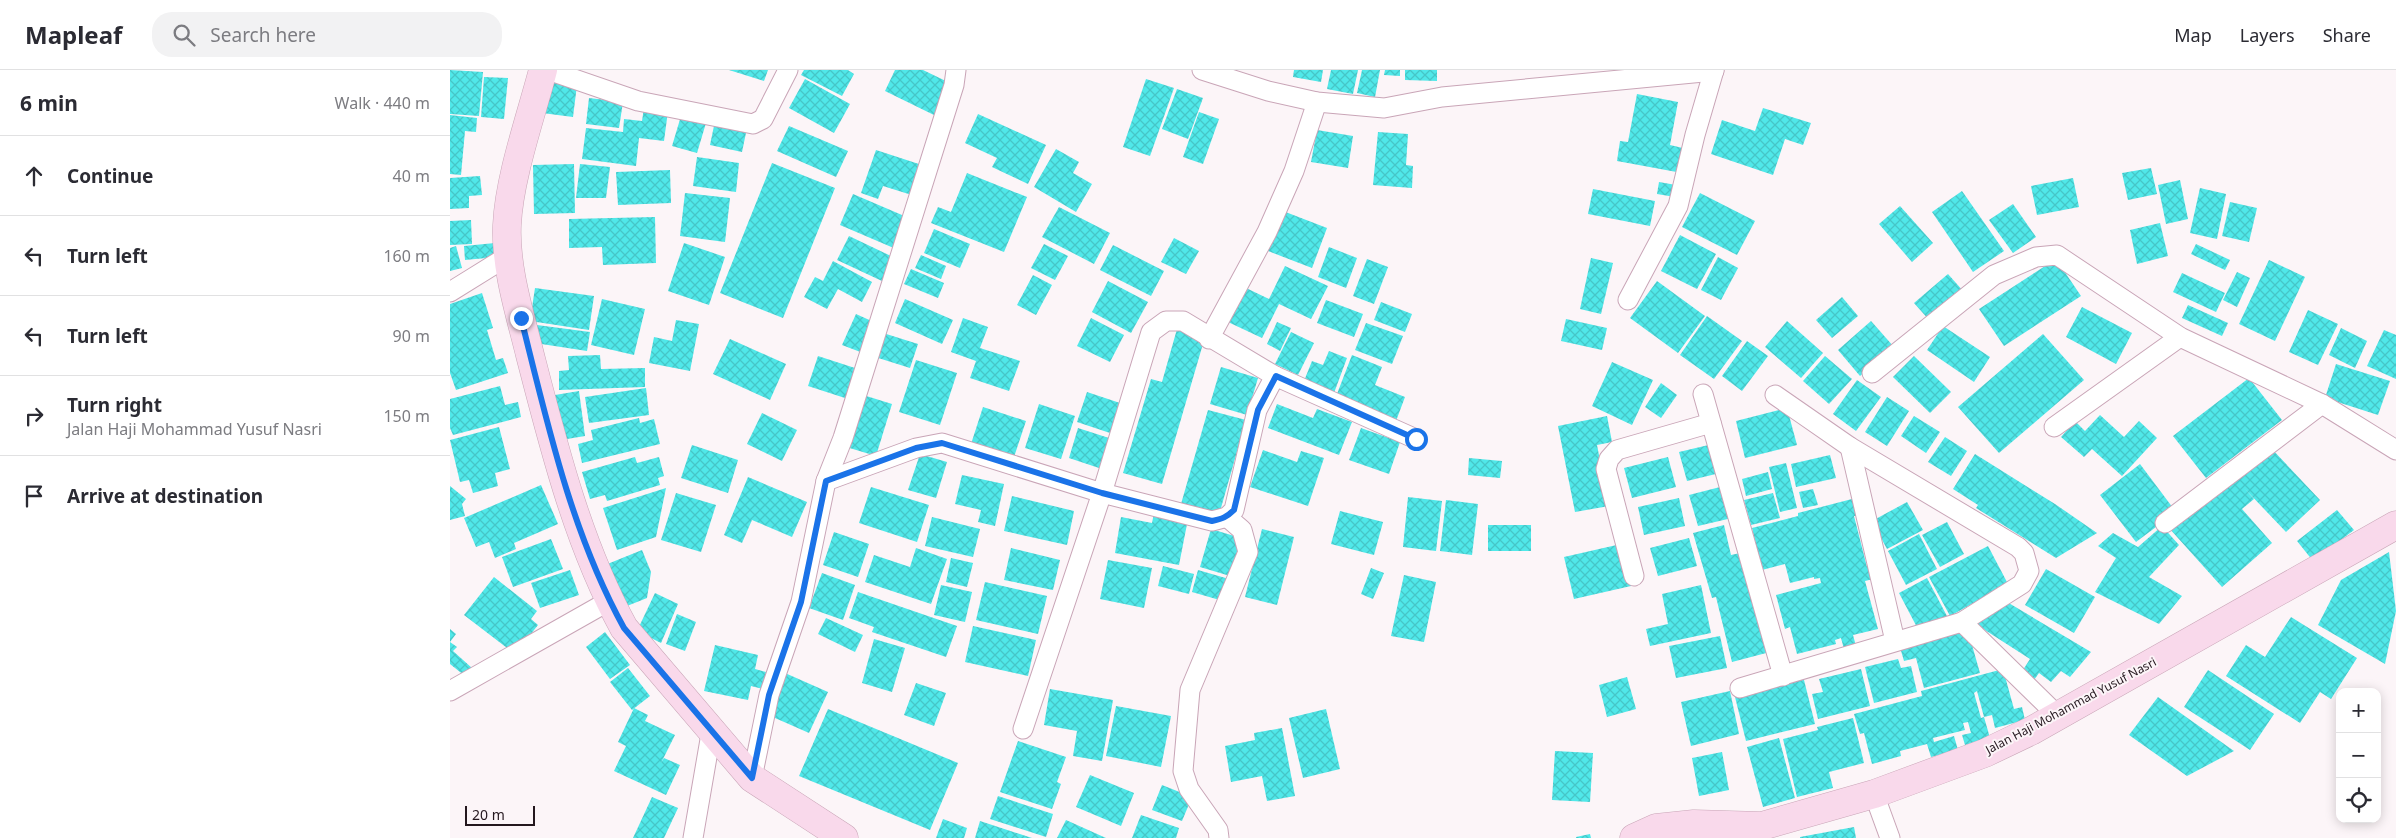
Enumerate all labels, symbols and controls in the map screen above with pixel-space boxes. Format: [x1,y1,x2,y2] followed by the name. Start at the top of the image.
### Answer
[152,12,502,57] search box
[25,18,122,51] text: Mapleaf
[170,21,198,49] icon: search
[210,22,316,48] text: Search here
[2174,23,2212,47] text: Map
[2240,23,2295,47] text: Layers
[2323,23,2371,47] text: Share
[20,89,78,117] text: 6 min
[335,92,430,114] text: Walk · 440 m
[20,162,48,190] icon: ahead
[67,163,153,189] text: Continue
[393,165,430,187] text: 40 m
[20,242,48,270] icon: left
[67,243,148,269] text: Turn left
[383,245,430,267] text: 160 m
[510,307,533,330] route end
[20,322,48,350] icon: left
[67,323,148,349] text: Turn left
[393,325,430,347] text: 90 m
[67,392,162,418] text: Turn right
[20,402,48,430] icon: right
[383,405,430,427] text: 150 m
[67,418,322,440] text: Jalan Haji Mohammad Yusuf Nasri
[1405,428,1428,451] route start
[20,482,48,510] icon: arrive
[67,483,263,509] text: Arrive at destination
[1981,653,2159,758] street label: Jalan Haji Mohammad Yusuf Nasri
[2336,688,2381,823] map controls
[2336,688,2381,733] button: +
[2336,733,2381,778] button: −
[2336,778,2381,823] button: locate
[465,803,535,826] scale bar
[472,805,505,824] text: 20 m

